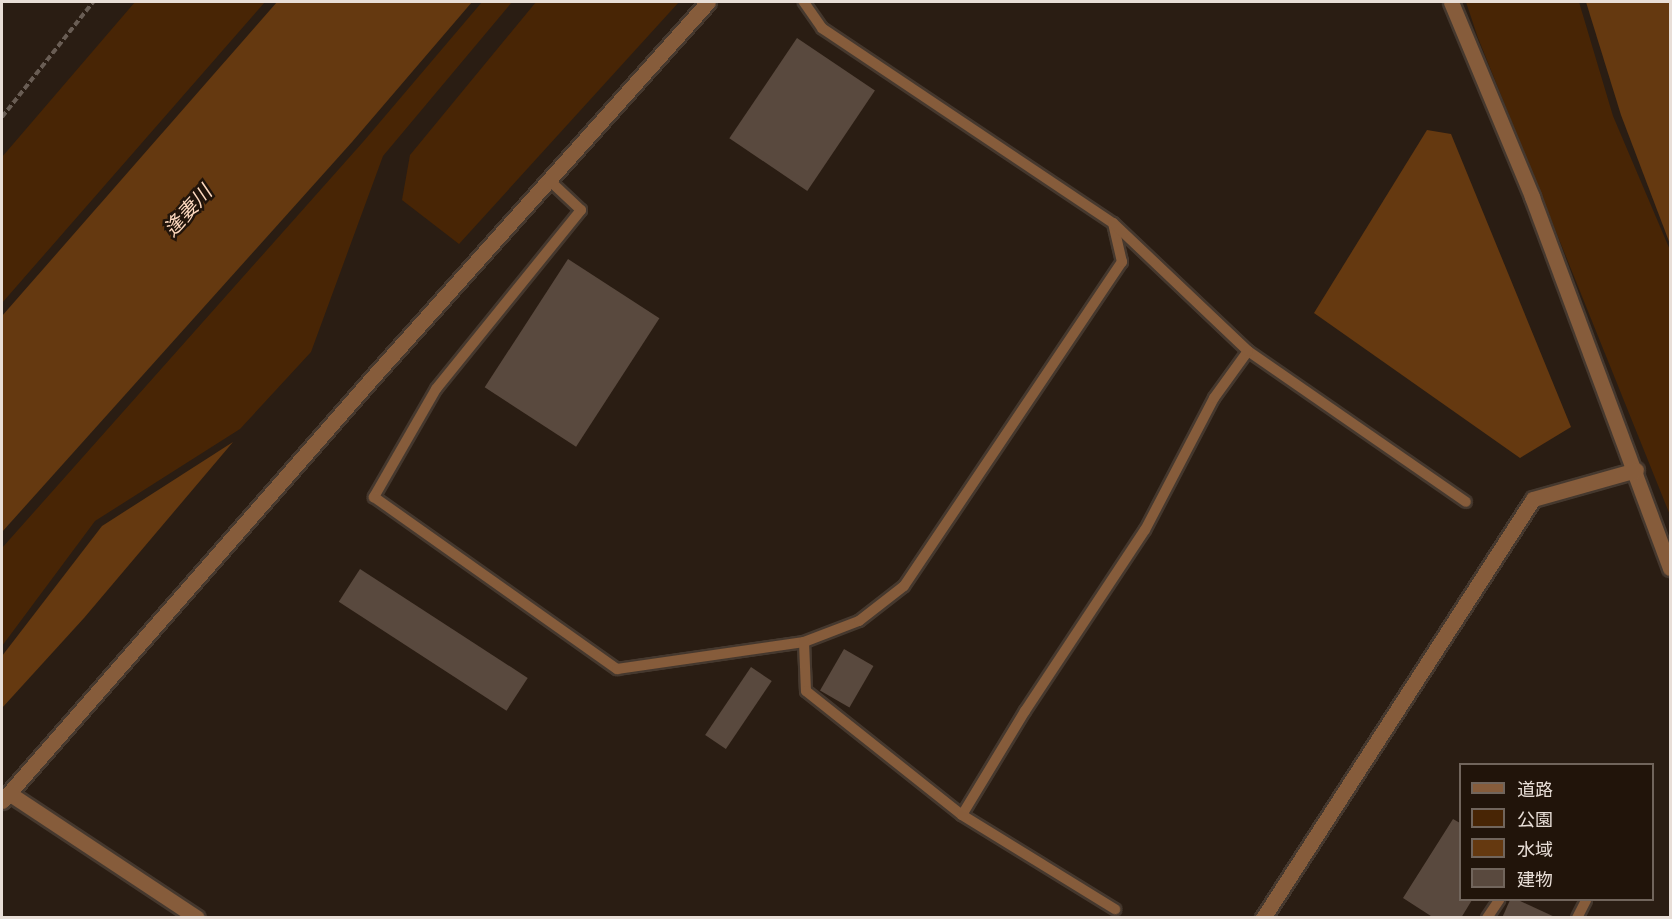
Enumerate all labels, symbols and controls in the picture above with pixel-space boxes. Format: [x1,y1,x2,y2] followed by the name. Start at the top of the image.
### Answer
[159,181,217,241] water label: 逢妻川
[1459,763,1654,901] legend
[1517,779,1553,801] text: 道路
[1517,809,1553,831] text: 公園
[1517,839,1553,861] text: 水域
[1517,869,1553,891] text: 建物

